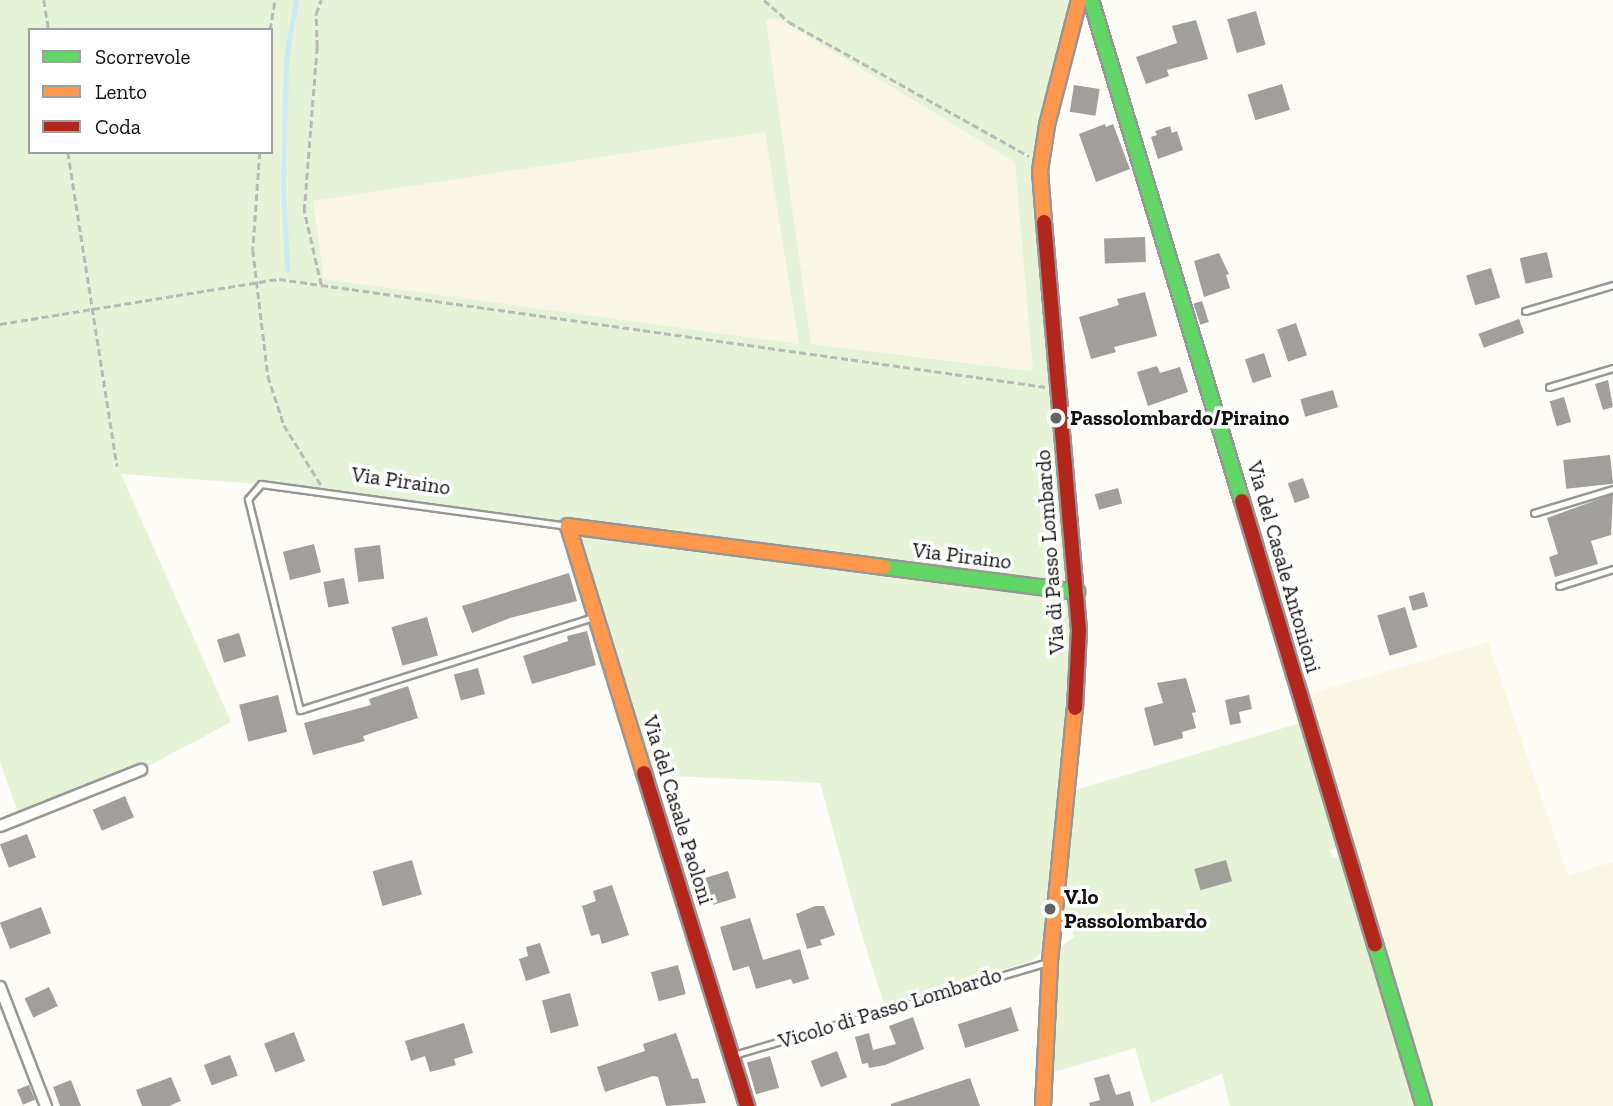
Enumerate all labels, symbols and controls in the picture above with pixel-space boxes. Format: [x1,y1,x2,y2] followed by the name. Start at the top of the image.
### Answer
[28,28,273,154] legend
[95,44,190,69] text: Scorrevole
[95,79,147,104] text: Lento
[95,114,141,139] text: Coda
[1070,405,1289,431] place label: Passolombardo/Piraino
[1048,410,1064,426] marker: Passolombardo/Piraino
[1030,449,1070,655] street label: Via di Passo Lombardo
[1242,458,1326,676] street label: Via del Casale Antonioni
[350,462,452,500] street label: Via Piraino
[911,537,1013,575] street label: Via Piraino
[637,713,719,907] street label: Via del Casale Paoloni
[1064,884,1207,934] place label: V.lo Passolombardo
[1042,901,1058,917] marker: V.lo Passolombardo
[776,962,1004,1054] street label: Vicolo di Passo Lombardo

